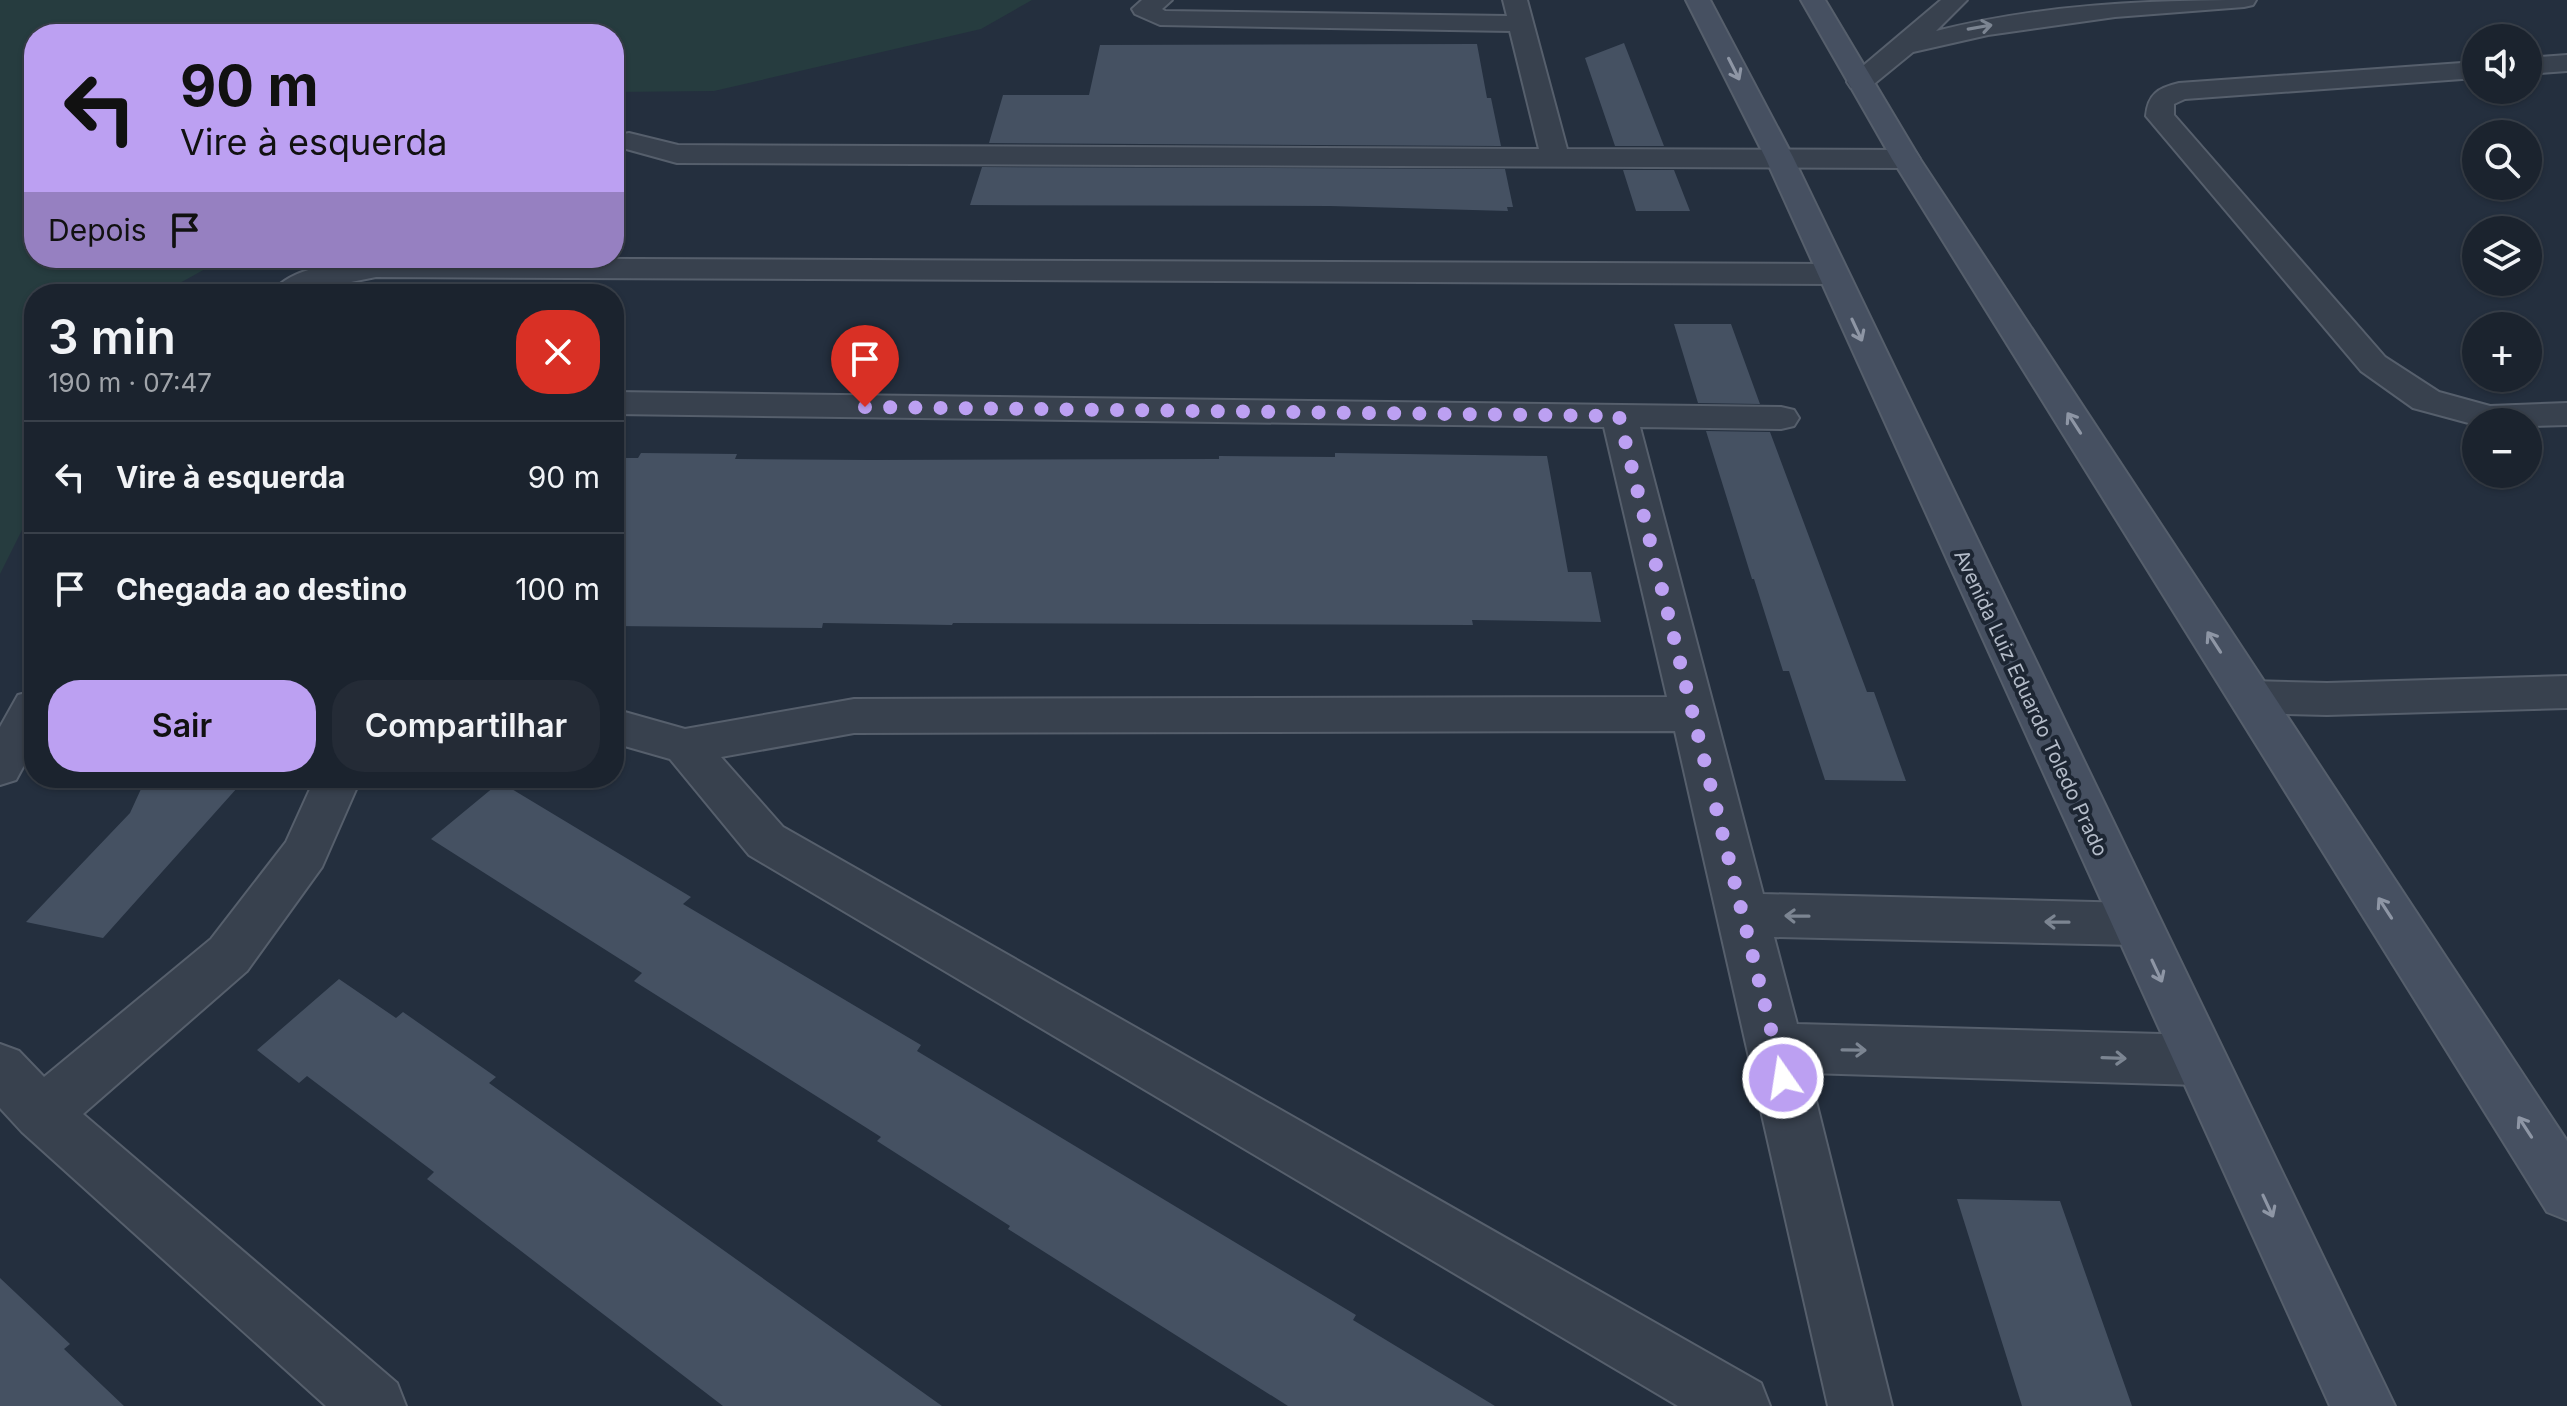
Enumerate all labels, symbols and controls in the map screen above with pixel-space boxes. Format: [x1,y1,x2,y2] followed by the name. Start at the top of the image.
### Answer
[1966,19,1992,34] one-way arrow
[2462,24,2542,488] map controls
[2462,24,2542,104] button: sound
[180,52,319,120] text: 90 m
[48,56,152,160] icon: left
[1726,57,1742,81] one-way arrow
[180,120,448,164] text: Vire à esquerda
[2462,120,2542,200] button: search
[163,208,207,252] icon: arrive
[48,212,147,248] text: Depois
[2462,216,2542,296] button: layers
[48,307,176,366] text: 3 min
[516,310,600,394] button: close
[2462,312,2542,392] button: +
[1850,317,1865,341] one-way arrow
[831,325,899,407] pin
[843,337,887,381] icon: arrive
[48,367,212,398] text: 190 m · 07:47
[2462,408,2542,488] button: −
[2066,412,2083,434] one-way arrow
[48,455,92,499] icon: left
[116,459,345,495] text: Vire à esquerda
[528,459,600,495] text: 90 m
[1949,546,2113,860] street label: Avenida Luiz Eduardo Toledo Prado
[48,567,92,611] icon: arrive
[116,571,407,607] text: Chegada ao destino
[515,571,600,607] text: 100 m
[2206,631,2222,654] one-way arrow
[48,680,316,772] button: Sair
[332,680,600,772] button: Compartilhar
[2376,897,2392,920] one-way arrow
[1784,909,1811,924] one-way arrow
[2044,915,2071,930] one-way arrow
[2150,959,2165,983] one-way arrow
[1741,1036,1825,1120] position arrow
[1840,1042,1867,1058] one-way arrow
[2100,1050,2127,1065] one-way arrow
[2516,1116,2532,1139] one-way arrow
[2261,1194,2276,1218] one-way arrow

